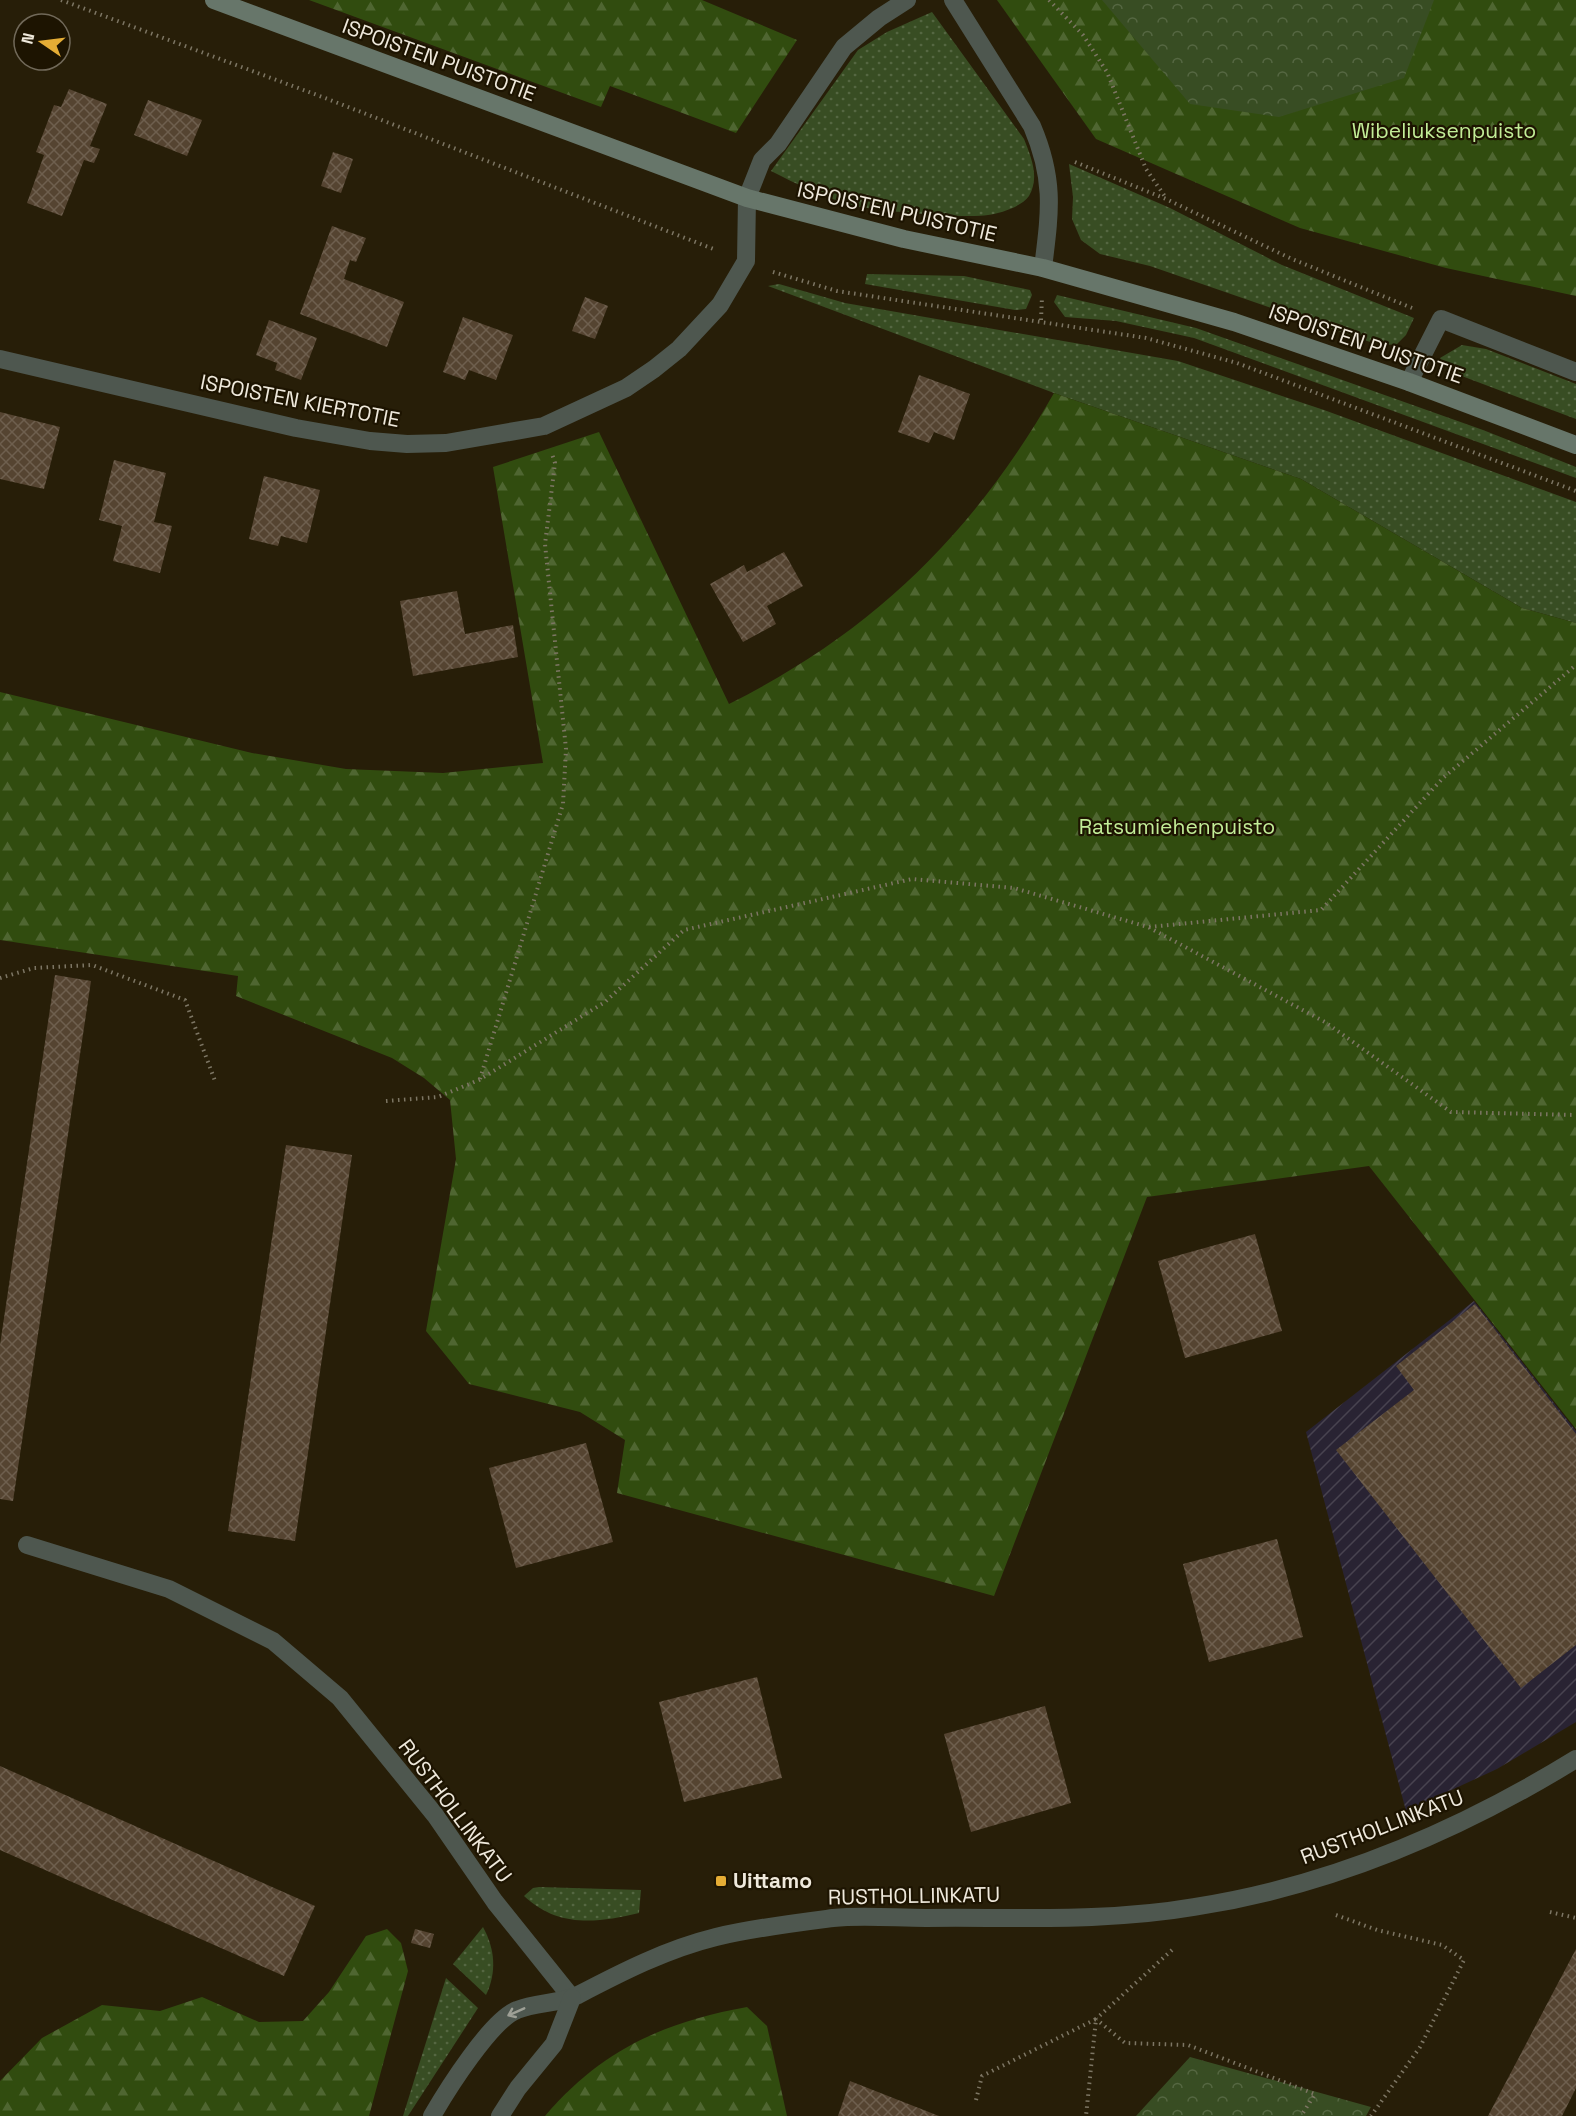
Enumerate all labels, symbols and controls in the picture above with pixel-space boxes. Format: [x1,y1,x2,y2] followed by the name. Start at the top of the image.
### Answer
[12,12,72,72] north arrow
[339,12,540,107] street label: ISPOISTEN PUISTOTIE
[16,31,39,46] text: N
[1352,117,1536,144] park label: Wibeliuksenpuisto
[795,175,1000,248] street label: ISPOISTEN PUISTOTIE
[1265,298,1467,389] street label: ISPOISTEN PUISTOTIE
[198,368,402,433] street label: ISPOISTEN KIERTOTIE
[1079,813,1275,840] park label: Ratsumiehenpuisto
[393,1734,518,1888] street label: RUSTHOLLINKATU
[1296,1783,1467,1870] street label: RUSTHOLLINKATU
[733,1867,812,1894] place label: Uittamo
[714,1874,728,1888] marker: Uittamo
[828,1880,1000,1911] street label: RUSTHOLLINKATU
[507,2007,525,2018] one-way arrow

